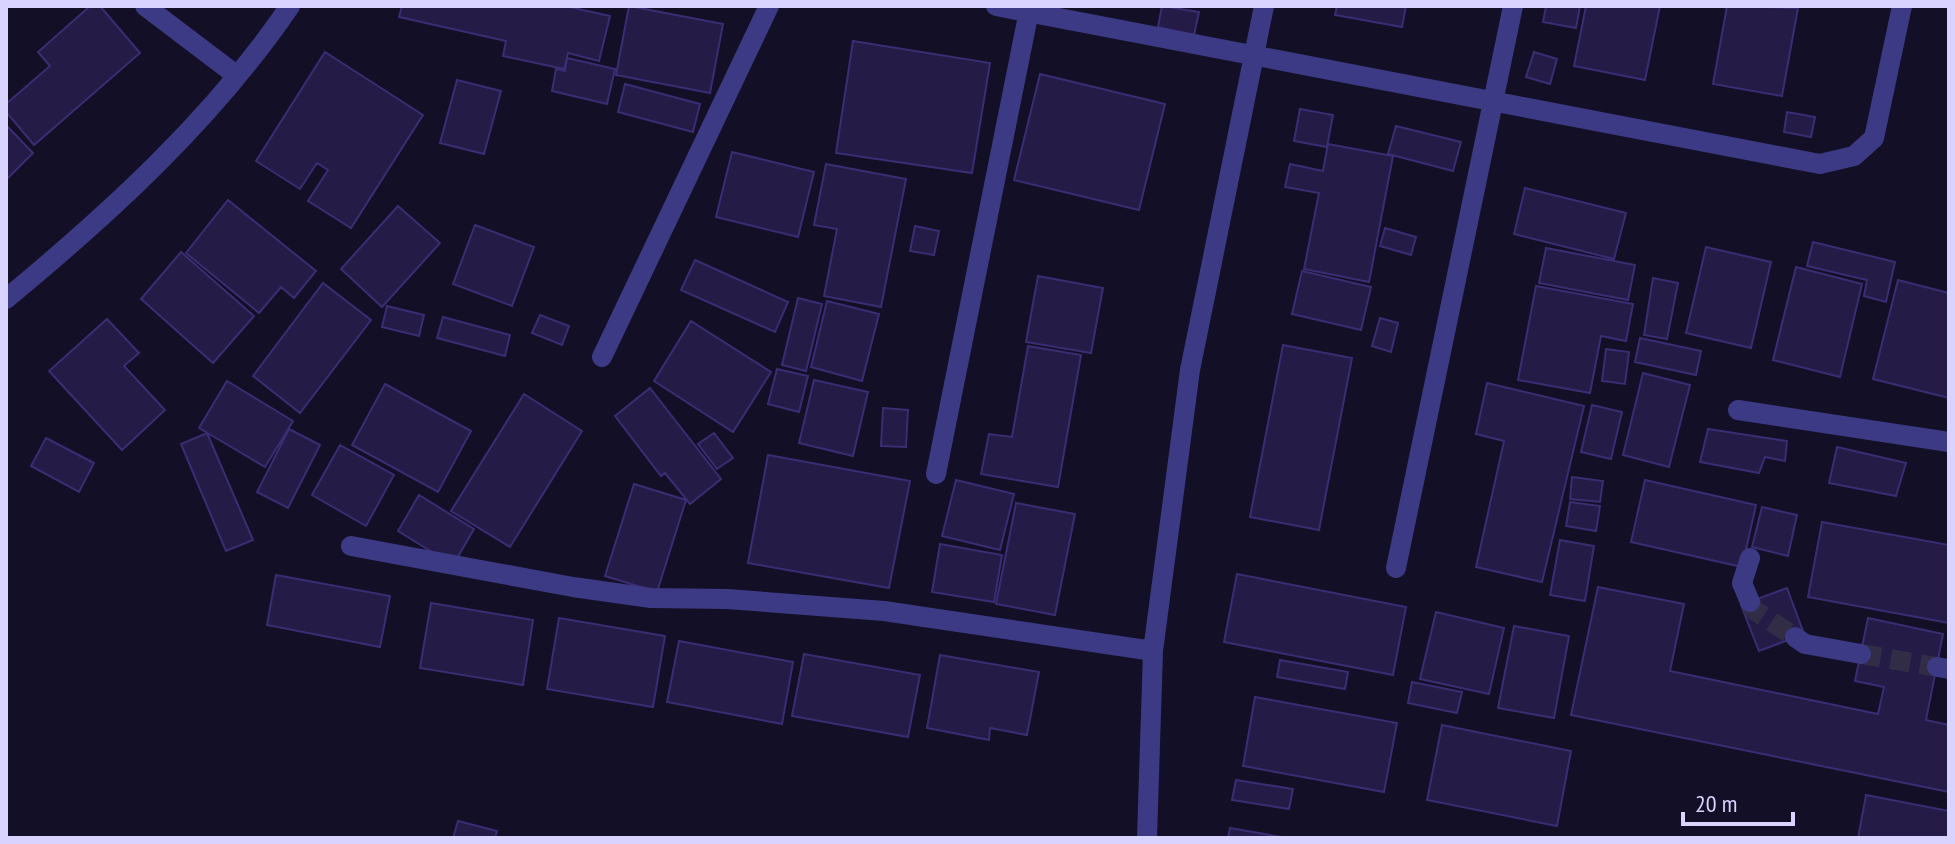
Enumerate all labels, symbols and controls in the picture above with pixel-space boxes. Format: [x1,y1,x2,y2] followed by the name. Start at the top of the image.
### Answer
[1683,776,1793,826] scale bar
[1695,788,1737,819] text: 20 m

